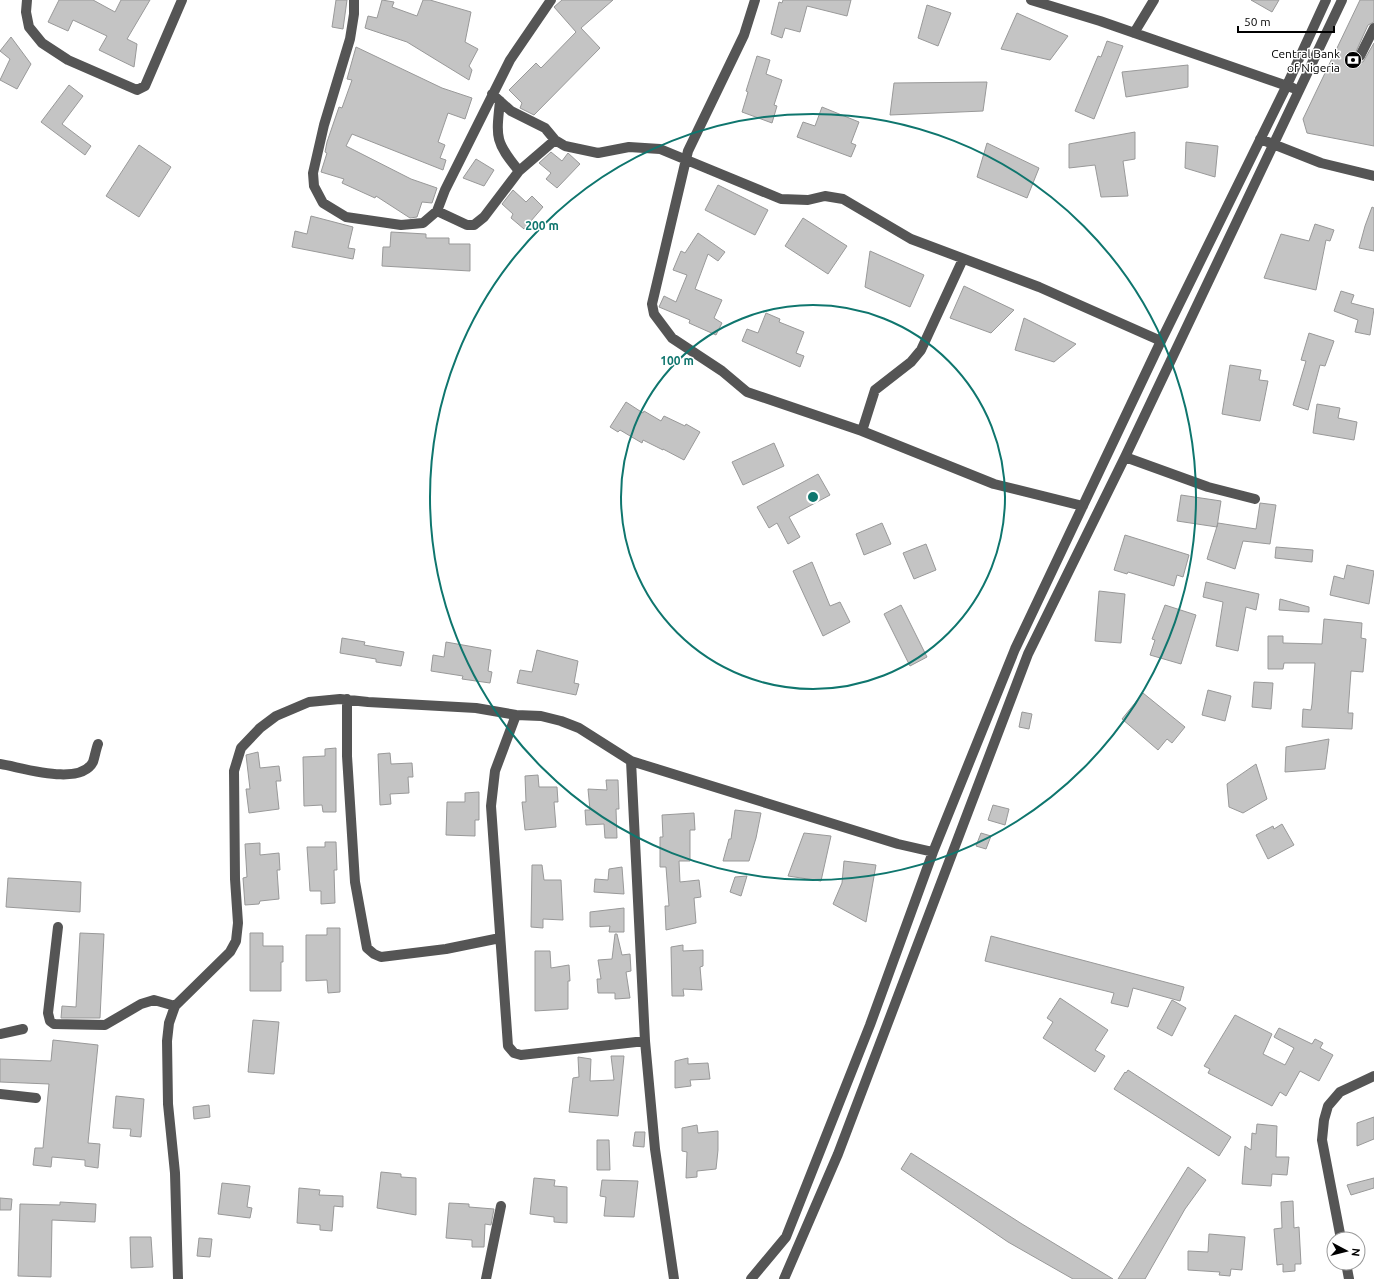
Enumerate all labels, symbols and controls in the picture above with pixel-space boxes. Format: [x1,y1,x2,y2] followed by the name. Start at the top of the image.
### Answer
[1238,8,1334,34] scale bar
[1244,15,1271,28] text: 50 m
[1271,47,1340,74] place label: Central Bank of Nigeria
[1343,50,1363,70] bank icon: Central Bank of Nigeria
[525,219,559,232] text: 200 m
[660,354,694,367] text: 100 m
[806,490,820,504] centre of rings
[1326,1231,1366,1271] north arrow
[1349,1247,1362,1257] text: N

